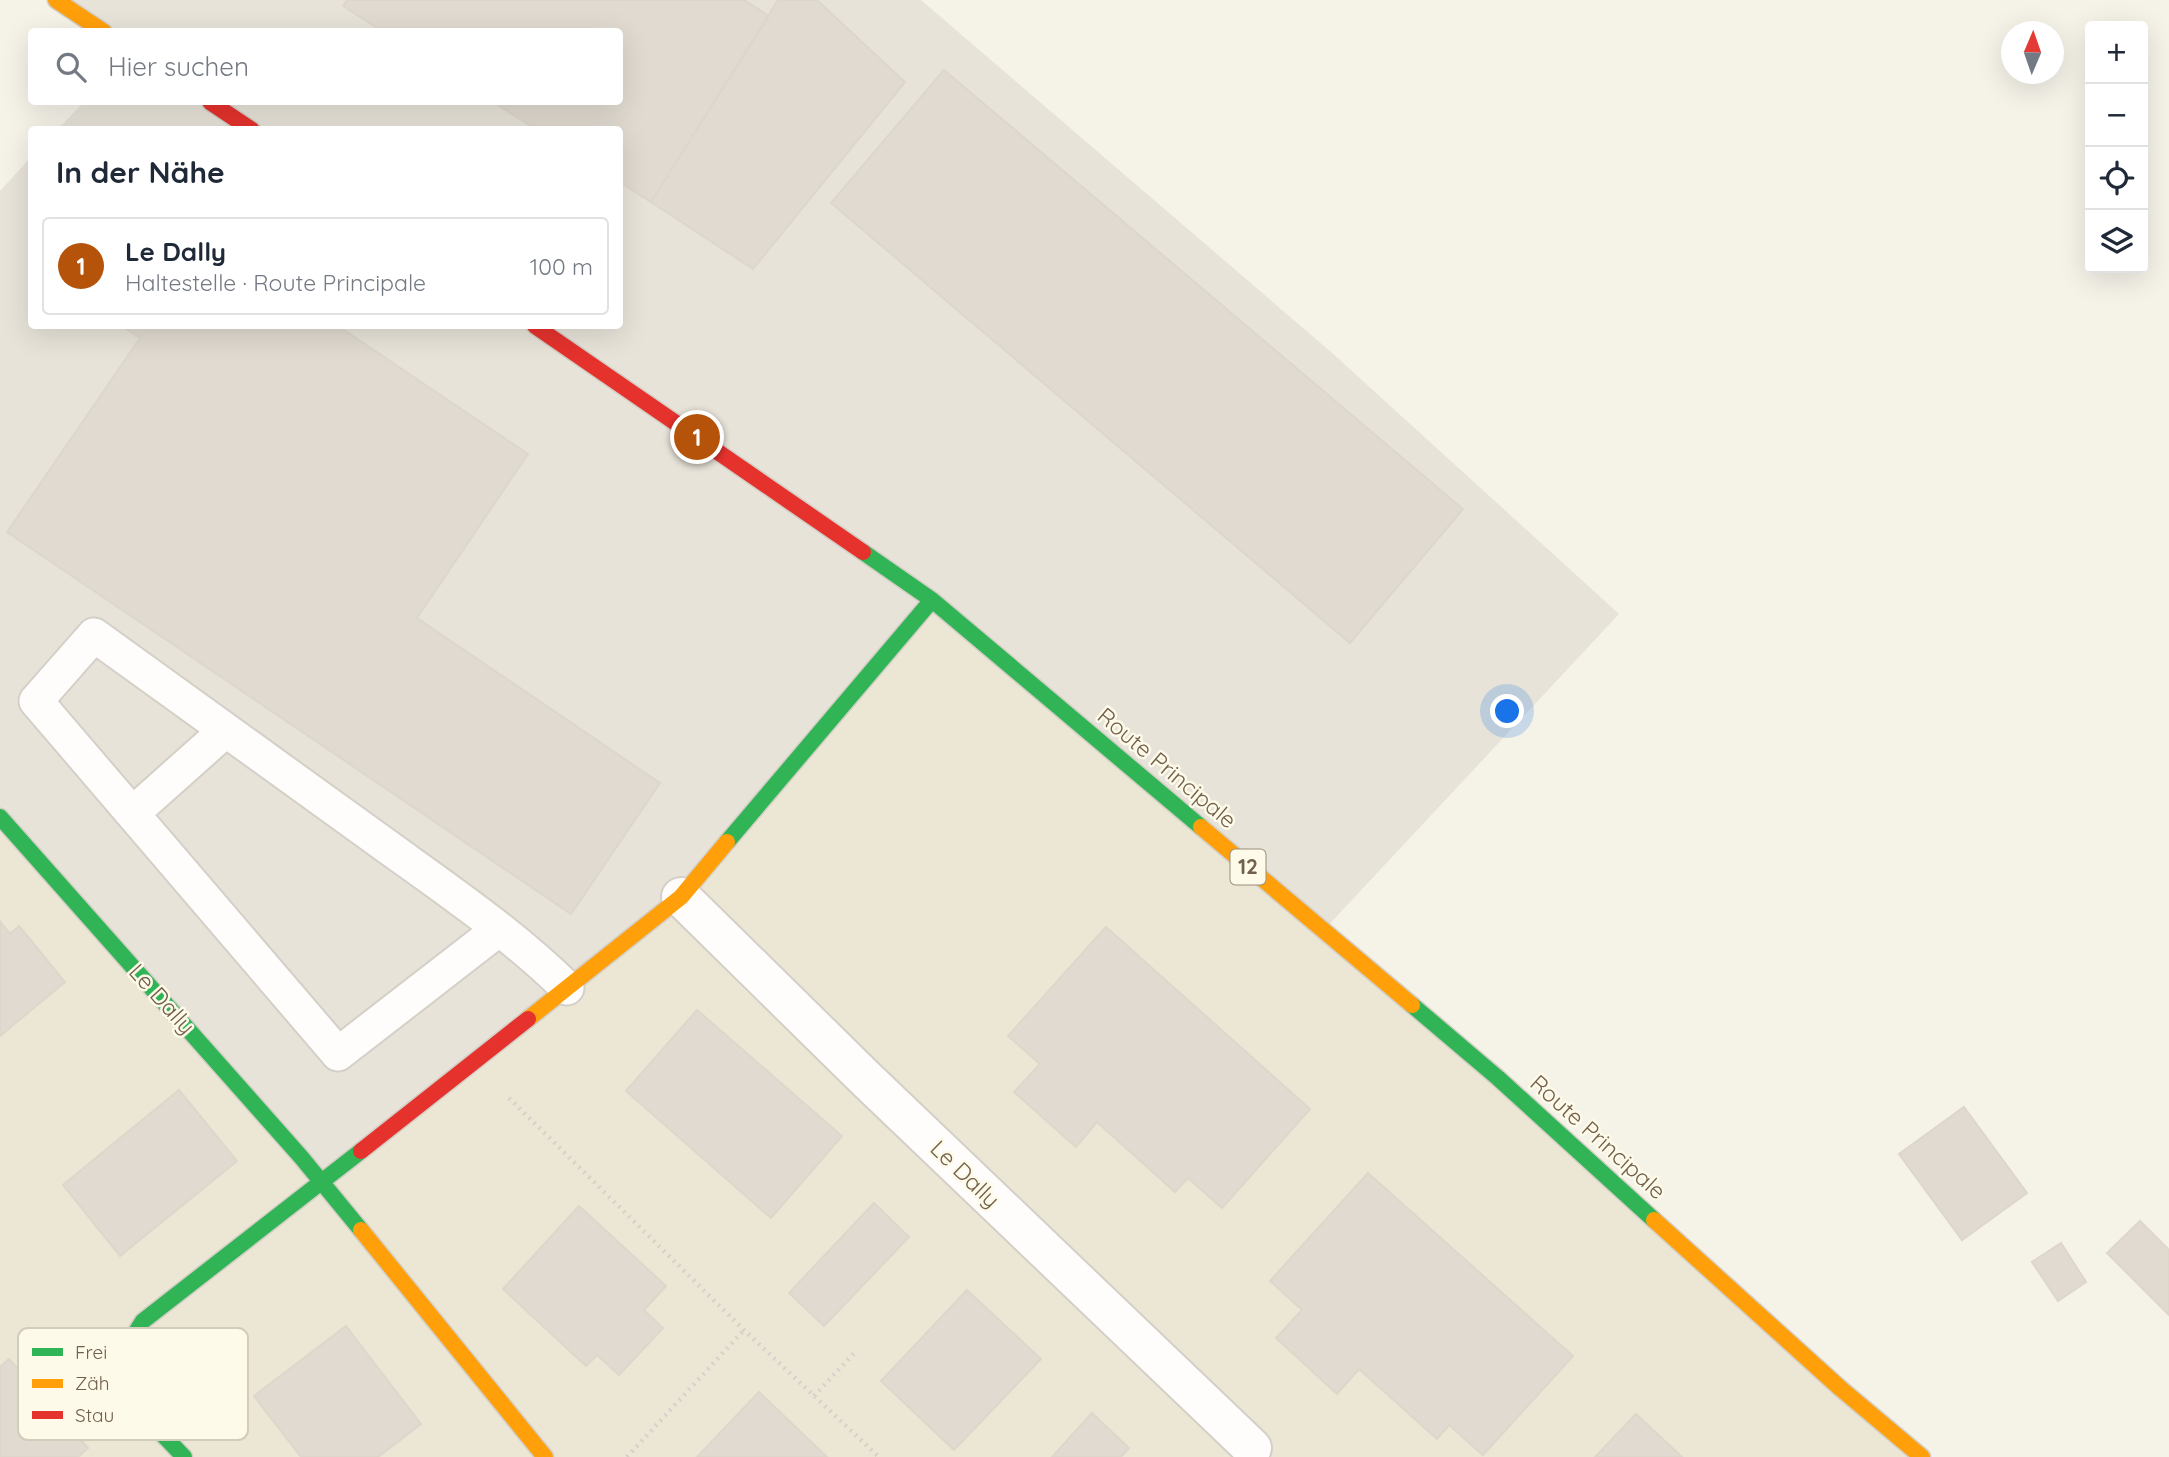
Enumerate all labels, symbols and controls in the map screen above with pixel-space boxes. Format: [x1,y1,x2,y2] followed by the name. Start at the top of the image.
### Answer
[2001,21,2064,84] north arrow
[2085,21,2148,273] map controls
[2085,21,2148,84] button: +
[28,28,623,105] search box
[52,48,90,86] icon: search
[108,50,249,83] text: Hier suchen
[2085,84,2148,147] button: −
[2085,147,2148,210] button: locate
[56,153,225,191] text: In der Nähe
[2085,210,2148,273] button: layers
[125,235,226,268] text: Le Dally
[77,252,85,281] text: 1
[530,252,593,281] text: 100 m
[125,268,426,297] text: Haltestelle · Route Principale
[674,411,720,463] pin: 1
[1490,694,1524,728] your location
[1092,701,1243,834] street label: Route Principale
[1230,850,1266,884] road number: 12
[123,957,202,1040] street label: Le Dally
[1524,1068,1672,1205] street label: Route Principale
[925,1134,1006,1214] street label: Le Dally
[18,1328,248,1440] legend
[75,1340,107,1364] text: Frei
[75,1371,110,1395] text: Zäh
[75,1403,114,1427] text: Stau

